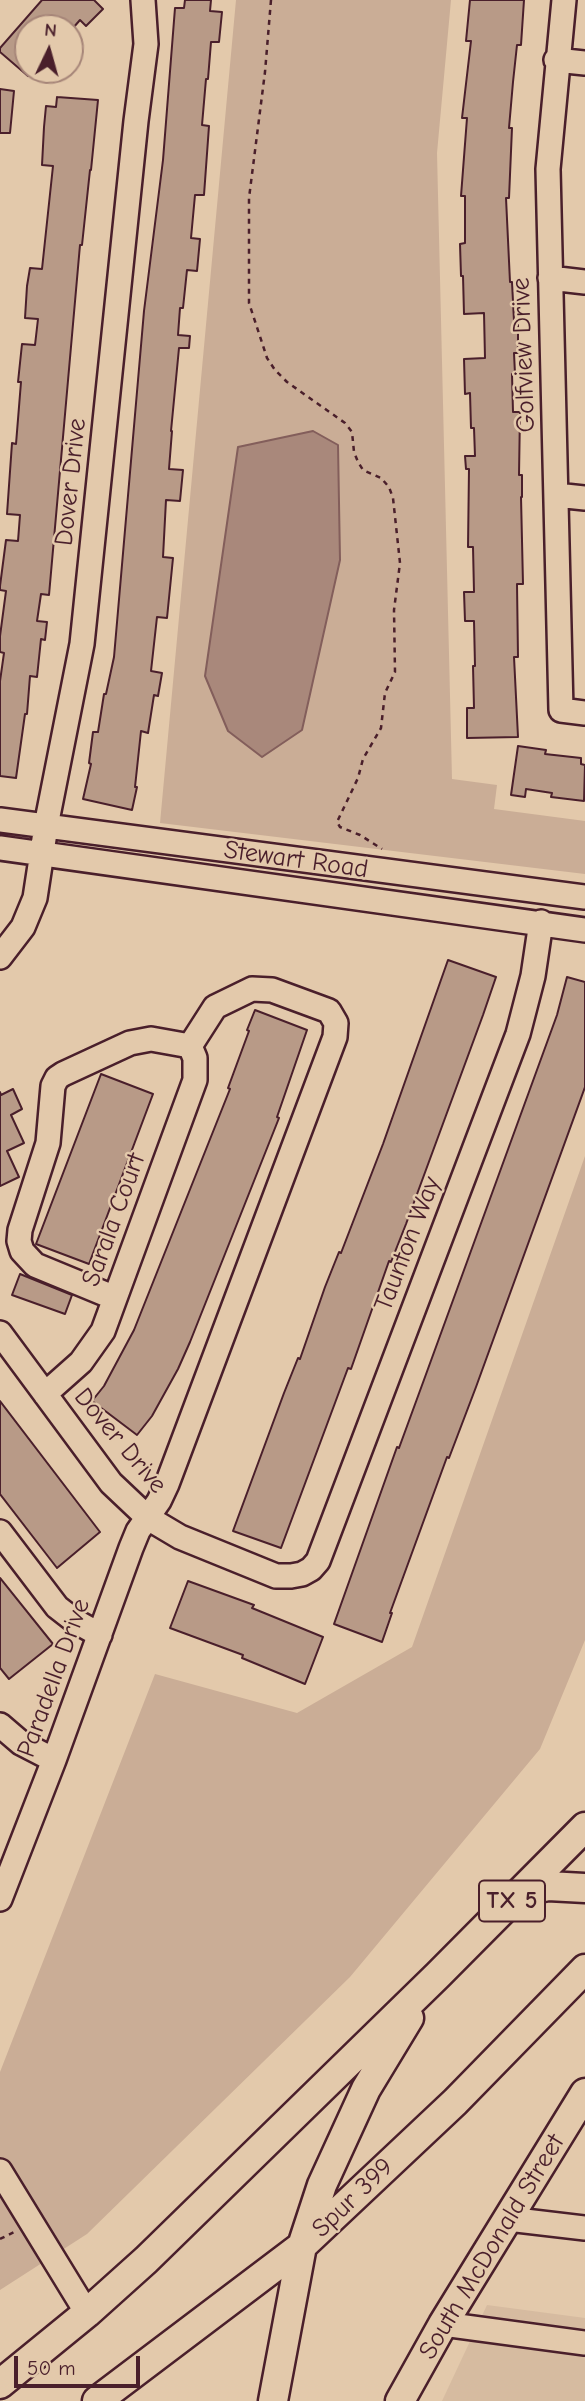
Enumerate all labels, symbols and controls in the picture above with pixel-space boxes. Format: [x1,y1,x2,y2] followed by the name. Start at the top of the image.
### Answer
[14,14,84,84] north arrow
[44,19,58,42] text: N
[506,277,542,433] street label: Golfview Drive
[49,417,93,547] street label: Dover Drive
[222,834,370,886] street label: Stewart Road
[75,1149,153,1291] street label: Sarala Court
[368,1172,448,1316] street label: Taunton Way
[67,1382,173,1500] street label: Dover Drive
[11,1594,97,1762] street label: Paradella Drive
[479,1880,545,1922] road number: TX 5
[412,2129,572,2365] street label: South McDonald Street
[306,2152,400,2244] street label: Spur 399
[18,2342,144,2386] scale bar
[27,2356,76,2380] text: 50 m

